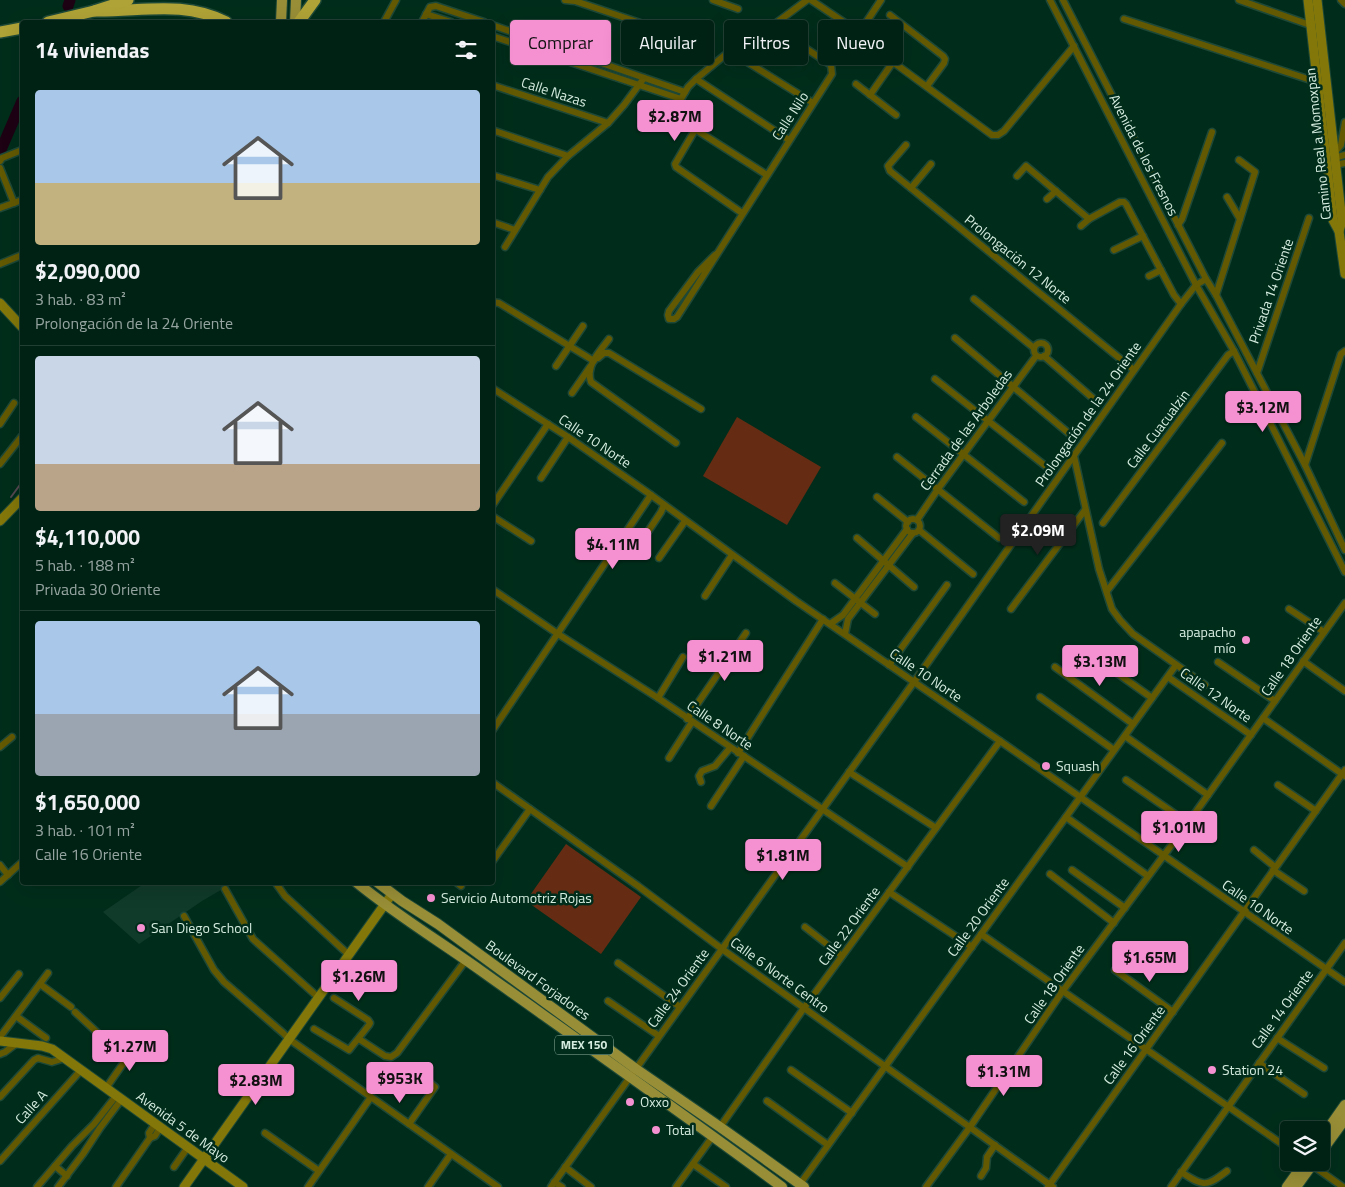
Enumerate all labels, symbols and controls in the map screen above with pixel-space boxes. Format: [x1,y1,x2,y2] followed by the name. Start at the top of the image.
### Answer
[510,20,611,65] chip: Comprar
[621,20,714,65] chip: Alquilar
[724,20,808,65] chip: Filtros
[818,20,903,65] chip: Nuevo
[35,34,149,66] text: 14 viviendas
[452,36,480,64] icon: filters
[1299,67,1336,221] street label: Camino Real a Momoxpan
[519,71,590,112] street label: Calle Nazas
[766,87,813,144] street label: Calle Nilo
[1105,90,1184,219] street label: Avenida de los Fresnos
[634,100,716,142] pin: $2.87M
[648,104,702,128] text: $2.87M
[213,123,303,213] icon: home
[960,209,1076,308] street label: Prolongación 12 Norte
[1243,236,1298,346] street label: Privada 14 Oriente
[35,255,140,287] text: $2,090,000
[35,287,126,311] text: 3 hab. · 83 m²
[35,311,233,335] text: Prolongación de la 24 Oriente
[1029,337,1146,491] street label: Prolongación de la 24 Oriente
[914,365,1017,495] street label: Cerrada de las Arboledas
[1121,385,1194,473] street label: Calle Cuacualzin
[213,388,303,478] icon: home
[1222,390,1304,433] pin: $3.12M
[1236,395,1290,419] text: $3.12M
[555,408,636,473] street label: Calle 10 Norte
[997,514,1079,556] pin: $2.09M
[1011,518,1065,542] text: $2.09M
[35,521,140,553] text: $4,110,000
[572,528,654,570] pin: $4.11M
[586,532,640,556] text: $4.11M
[35,553,135,577] text: 5 hab. · 188 m²
[35,577,160,601] text: Privada 30 Oriente
[1255,611,1326,700] street label: Calle 18 Oriente
[1179,621,1236,658] place label: apapacho mío
[1240,634,1252,646] marker: apapacho mío
[684,640,766,682] pin: $1.21M
[886,642,967,707] street label: Calle 10 Norte
[698,644,752,668] text: $1.21M
[1059,644,1141,687] pin: $3.13M
[1073,649,1127,673] text: $3.13M
[213,653,303,743] icon: home
[1176,662,1257,727] street label: Calle 12 Norte
[683,695,758,754] street label: Calle 8 Norte
[1056,755,1099,776] place label: Squash
[1040,760,1052,772] marker: Squash
[35,786,140,818] text: $1,650,000
[1138,810,1220,853] pin: $1.01M
[1152,815,1206,839] text: $1.01M
[35,818,135,842] text: 3 hab. · 101 m²
[742,838,824,881] pin: $1.81M
[35,842,142,866] text: Calle 16 Oriente
[756,843,810,867] text: $1.81M
[942,873,1014,961] street label: Calle 20 Oriente
[1218,874,1299,939] street label: Calle 10 Norte
[813,882,885,970] street label: Calle 22 Oriente
[441,887,592,908] place label: Servicio Automotriz Rojas
[425,892,437,904] marker: Servicio Automotriz Rojas
[151,917,252,938] place label: San Diego School
[135,922,147,934] marker: San Diego School
[726,931,834,1018] street label: Calle 6 Norte Centro
[482,934,595,1025] street label: Boulevard Forjadores
[1018,939,1089,1028] street label: Calle 18 Oriente
[1109,940,1191,983] pin: $1.65M
[642,944,714,1032] street label: Calle 24 Oriente
[1123,945,1177,969] text: $1.65M
[318,960,400,1002] pin: $1.26M
[332,964,386,988] text: $1.26M
[1246,965,1318,1053] street label: Calle 14 Oriente
[1098,1001,1170,1089] street label: Calle 16 Oriente
[89,1030,171,1072] pin: $1.27M
[103,1034,157,1058] text: $1.27M
[555,1036,613,1054] road number: MEX 150
[963,1054,1045,1097] pin: $1.31M
[977,1059,1031,1083] text: $1.31M
[1222,1059,1283,1080] place label: Station 24
[365,1062,435,1104] pin: $953K
[215,1064,297,1106] pin: $2.83M
[1206,1064,1218,1076] marker: Station 24
[377,1066,423,1090] text: $953K
[229,1068,283,1092] text: $2.83M
[10,1084,52,1128] street label: Calle A
[132,1085,234,1168] street label: Avenida 5 de Mayo
[640,1091,669,1112] place label: Oxxo
[624,1096,636,1108] marker: Oxxo
[666,1119,695,1140] place label: Total
[1280,1121,1330,1171] map controls
[1280,1121,1330,1171] button: layers
[650,1124,662,1136] marker: Total

